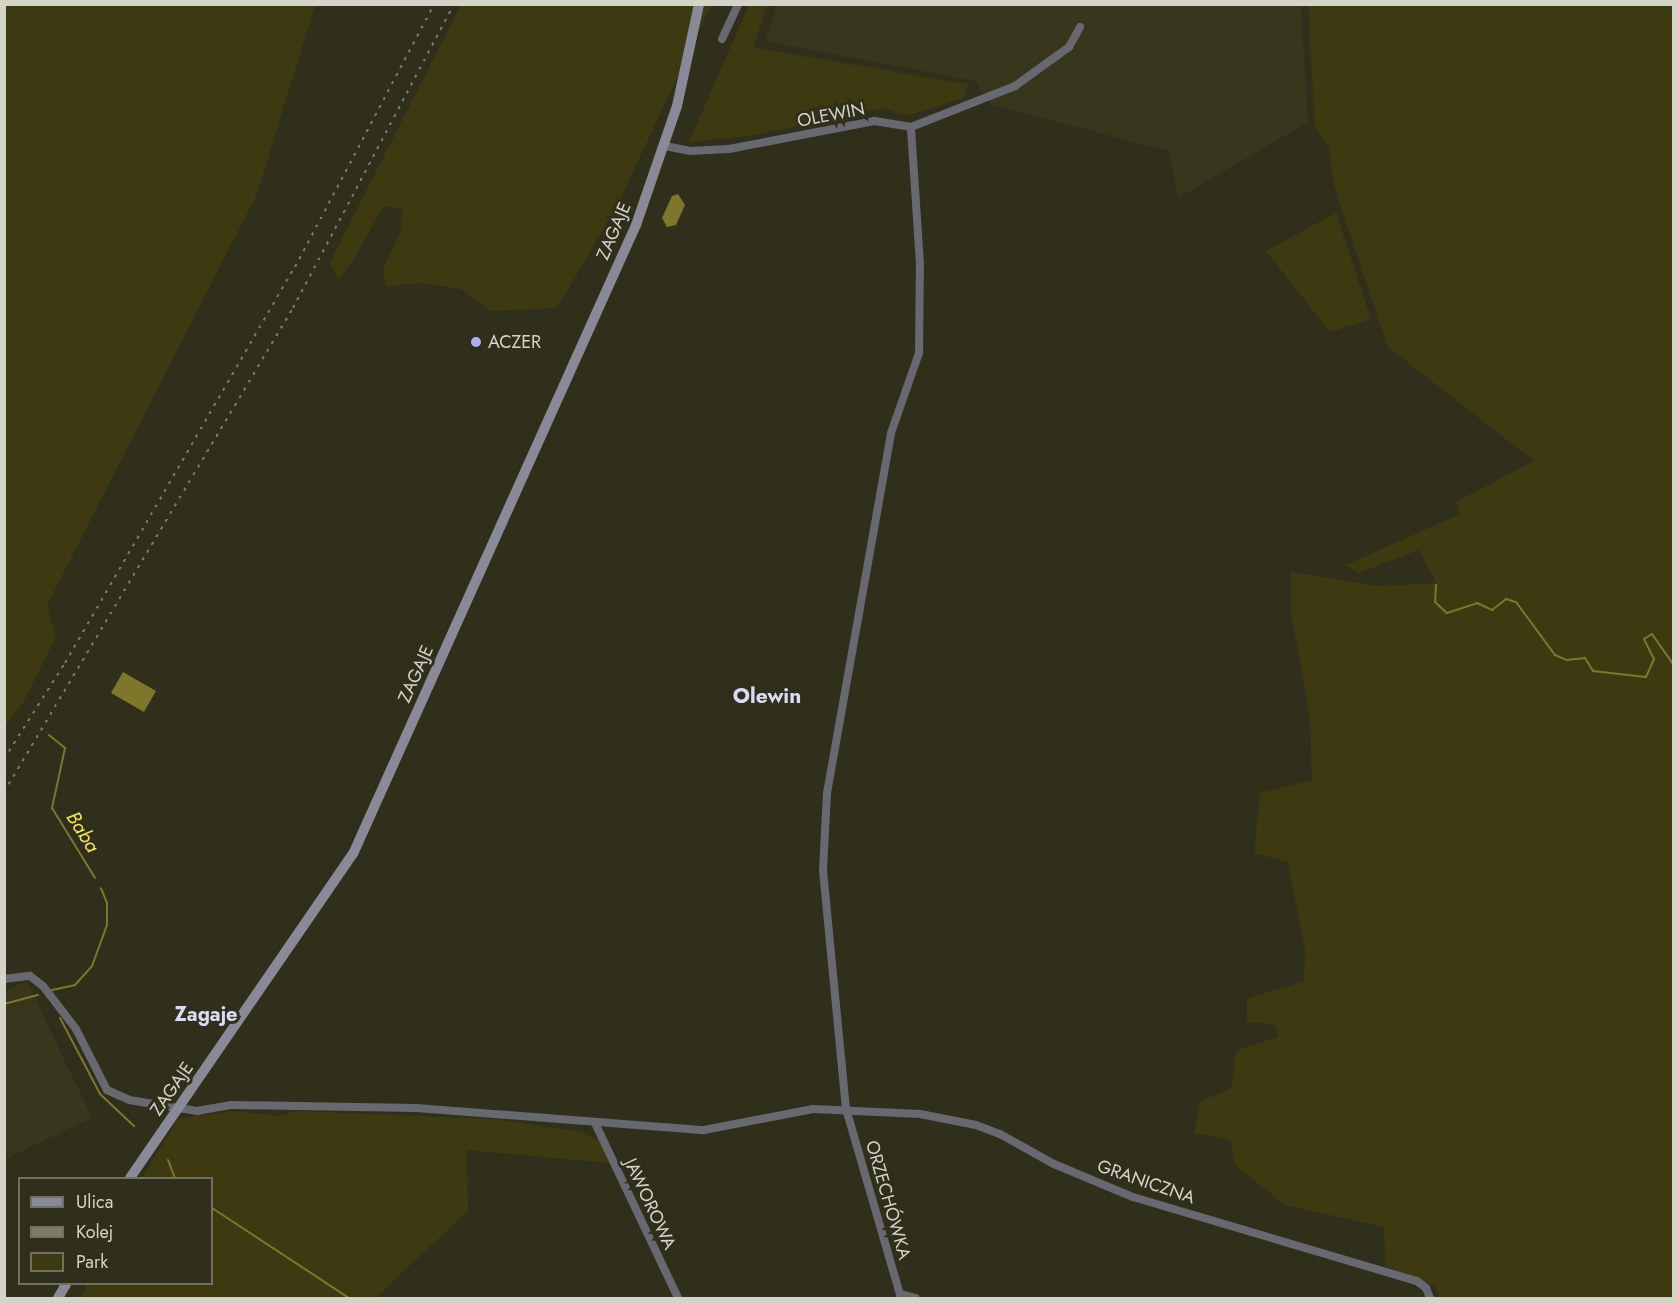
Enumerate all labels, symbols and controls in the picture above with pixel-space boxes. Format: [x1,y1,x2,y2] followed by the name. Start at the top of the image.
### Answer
[795,98,867,132] street label: OLEWIN
[592,199,636,263] street label: ZAGAJE
[488,331,541,353] place label: ACZER
[469,335,483,349] marker: ACZER
[394,642,438,706] street label: ZAGAJE
[733,683,801,709] district label: Olewin
[61,807,105,857] water label: Baba
[174,1002,238,1026] district label: Zagaje
[146,1058,198,1120] street label: ZAGAJE
[861,1138,915,1262] street label: ORZECHÓWKA
[620,1155,680,1253] street label: JAWOROWA
[1094,1155,1198,1209] street label: GRANICZNA
[18,1177,213,1285] legend
[76,1189,113,1215] text: Ulica
[76,1219,113,1245] text: Kolej
[76,1249,108,1275] text: Park

